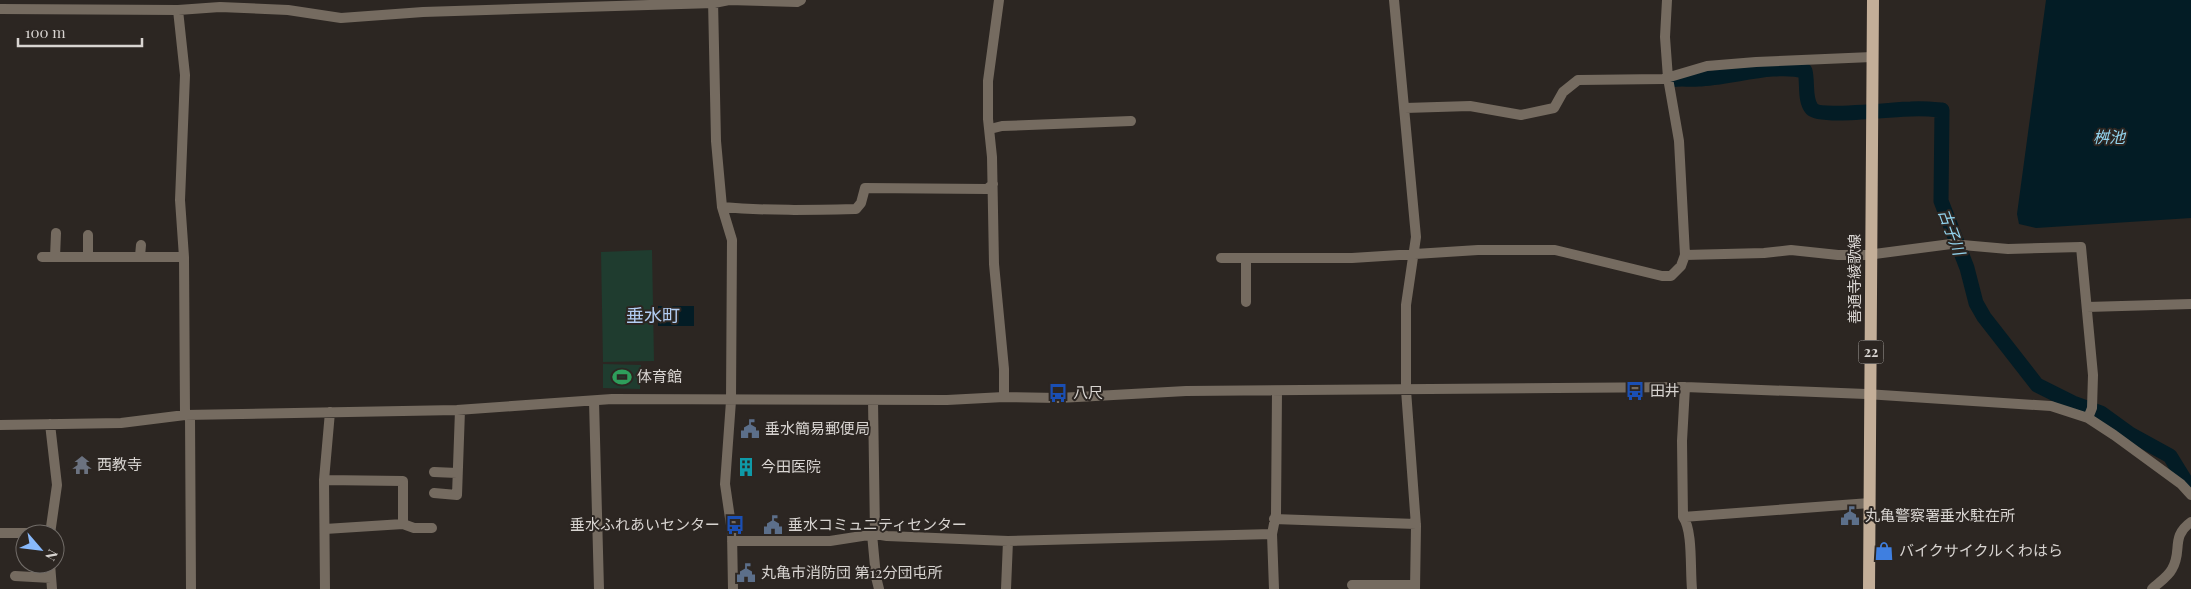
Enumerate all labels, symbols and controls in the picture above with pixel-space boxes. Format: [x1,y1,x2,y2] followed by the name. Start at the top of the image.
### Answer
[18,15,141,47] scale bar
[25,22,66,42] text: 100 m
[2093,126,2127,147] water label: 桝池
[1934,206,1971,260] water label: 古子川
[1844,234,1864,324] street label: 善通寺綾歌線
[626,303,680,327] district label: 垂水町
[1858,341,1884,364] road number: 22
[611,366,633,388] sports icon: 体育館
[637,366,682,386] place label: 体育館
[1624,380,1646,402] bus stop icon: 田井
[1650,380,1680,400] place label: 田井
[1047,382,1069,404] bus stop icon: 八尺
[1073,382,1103,402] place label: 八尺
[739,418,761,440] public building icon: 垂水簡易郵便局
[765,418,870,438] place label: 垂水簡易郵便局
[71,454,93,476] temple icon: 西教寺
[97,454,142,474] place label: 西教寺
[735,456,757,478] building icon: 今田医院
[761,456,821,476] place label: 今田医院
[1839,505,1861,527] public building icon: 丸亀警察署垂水駐在所
[1865,505,2015,525] place label: 丸亀警察署垂水駐在所
[570,514,720,534] place label: 垂水ふれあいセンター
[724,514,746,536] bus stop icon: 垂水ふれあいセンター
[762,514,784,536] public building icon: 垂水コミュニティセンター
[788,514,967,534] place label: 垂水コミュニティセンター
[15,524,65,574] north arrow
[1873,540,1895,562] shop icon: バイクサイクルくわはら
[1899,540,2063,560] place label: バイクサイクルくわはら
[41,546,63,564] text: N
[735,562,757,584] public building icon: 丸亀市消防団 第12分団屯所
[761,562,942,582] place label: 丸亀市消防団 第12分団屯所

